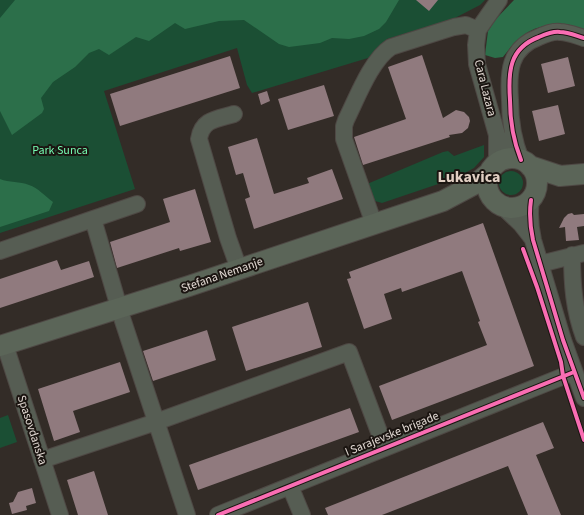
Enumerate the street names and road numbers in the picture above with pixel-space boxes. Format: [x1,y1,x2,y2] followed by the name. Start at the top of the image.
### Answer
[470,58,500,118] street label: Cara Lazara
[179,253,265,297] street label: Stefana Nemanje
[13,393,51,467] street label: Spasovdanska
[343,407,442,461] street label: I Sarajevske brigade

